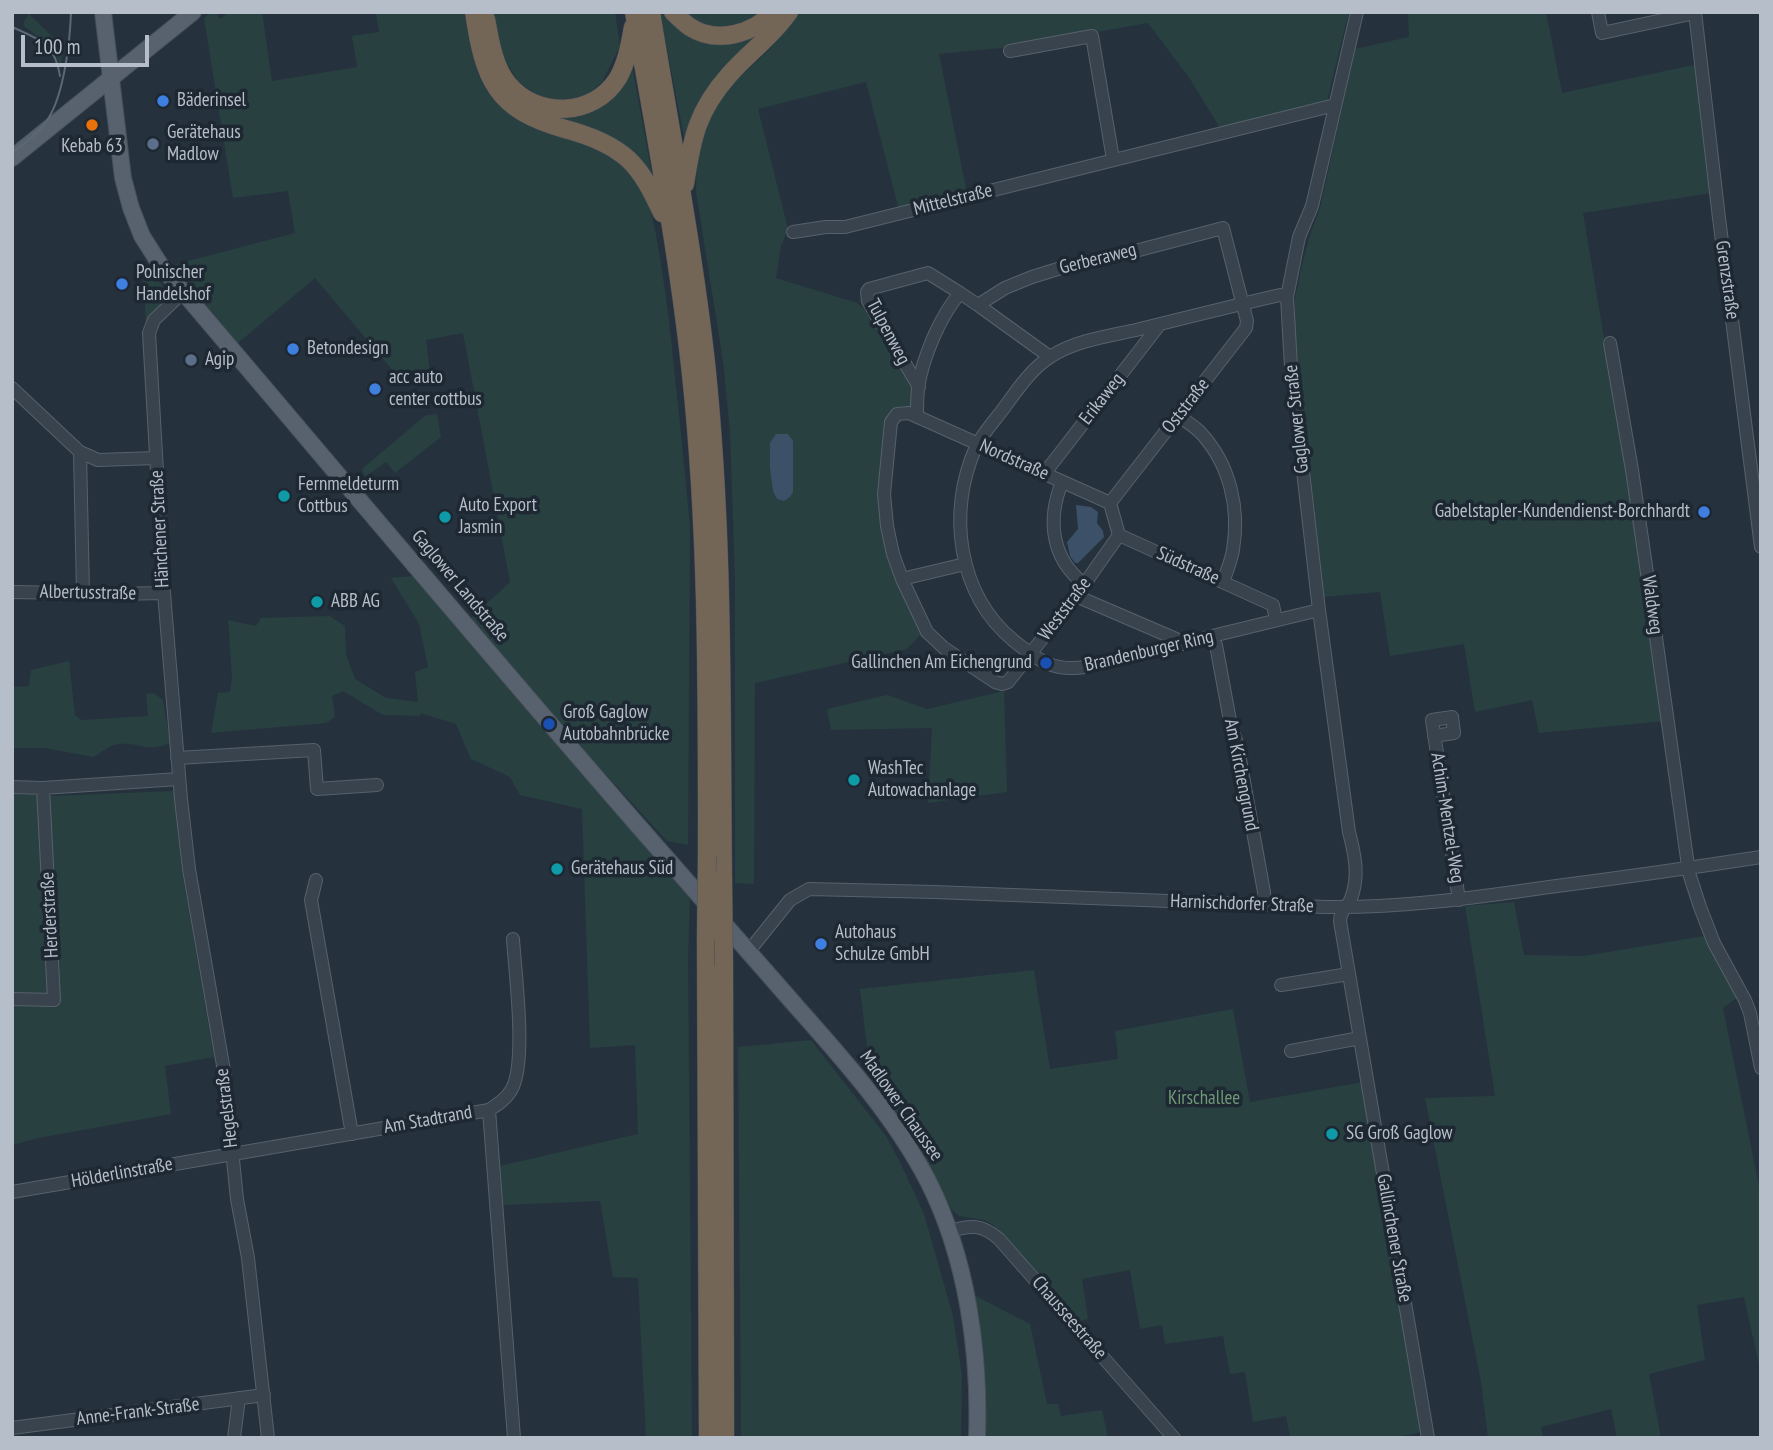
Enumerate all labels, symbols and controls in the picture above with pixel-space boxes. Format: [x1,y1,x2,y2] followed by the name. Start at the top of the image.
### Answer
[24,21,152,65] scale bar
[34,33,80,60] text: 100 m
[177,90,246,112] place label: Bäderinsel
[155,93,171,109] marker: Bäderinsel
[84,117,100,133] marker: Kebab 63
[167,122,241,166] place label: Gerätehaus Madlow
[61,136,123,158] place label: Kebab 63
[145,136,161,152] marker: Gerätehaus Madlow
[911,179,995,221] street label: Mittelstraße
[1057,238,1139,280] street label: Gerberaweg
[1710,239,1744,321] street label: Grenzstraße
[136,262,210,306] place label: Polnischer Handelshof
[114,276,130,292] marker: Polnischer Handelshof
[861,295,915,369] street label: Tulpenweg
[307,338,389,360] place label: Betondesign
[285,341,301,357] marker: Betondesign
[205,349,234,371] place label: Agip
[183,352,199,368] marker: Agip
[1280,364,1314,474] street label: Gaglower Straße
[389,367,482,411] place label: acc auto center cottbus
[1075,369,1129,429] street label: Erikaweg
[1157,374,1215,438] street label: Oststraße
[367,381,383,397] marker: acc auto center cottbus
[976,435,1052,485] street label: Nordstraße
[146,470,174,588] street label: Hänchener Straße
[298,474,399,518] place label: Fernmeldeturm Cottbus
[276,488,292,504] marker: Fernmeldeturm Cottbus
[459,495,537,539] place label: Auto Export Jasmin
[1435,501,1690,523] place label: Gabelstapler-Kundendienst-Borchhardt
[1696,504,1712,520] marker: Gabelstapler-Kundendienst-Borchhardt
[437,509,453,525] marker: Auto Export Jasmin
[407,525,513,647] street label: Gaglower Landstraße
[1153,542,1223,590] street label: Südstraße
[1034,573,1096,645] street label: Weststraße
[1637,574,1667,636] street label: Waldweg
[39,581,137,605] street label: Albertusstraße
[331,591,380,613] place label: ABB AG
[309,594,325,610] marker: ABB AG
[1082,625,1216,677] street label: Brandenburger Ring
[851,652,1032,674] place label: Gallinchen Am Eichengrund
[1038,655,1054,671] marker: Gallinchen Am Eichengrund
[563,702,670,746] place label: Groß Gaglow Autobahnbrücke
[541,716,557,732] marker: Groß Gaglow Autobahnbrücke
[1219,717,1263,833] street label: Am Kirchengrund
[1425,751,1469,885] street label: Achim-Mentzel-Weg
[868,758,976,802] place label: WashTec Autowachanlage
[846,772,862,788] marker: WashTec Autowachanlage
[571,858,673,880] place label: Gerätehaus Süd
[549,861,565,877] marker: Gerätehaus Süd
[36,871,64,959] street label: Herderstraße
[1170,890,1314,918] street label: Harnischdorfer Straße
[835,922,930,966] place label: Autohaus Schulze GmbH
[813,936,829,952] marker: Autohaus Schulze GmbH
[854,1046,948,1166] street label: Madlower Chaussee
[211,1067,243,1149] street label: Hegelstraße
[1168,1088,1240,1110] park label: Kirschallee
[382,1101,474,1139] street label: Am Stadtrand
[1346,1123,1452,1145] place label: SG Groß Gaglow
[1324,1126,1340,1142] marker: SG Groß Gaglow
[70,1153,174,1193] street label: Hölderlinstraße
[1371,1172,1417,1304] street label: Gallinchener Straße
[1027,1272,1111,1364] street label: Chausseestraße
[75,1393,201,1431] street label: Anne-Frank-Straße

